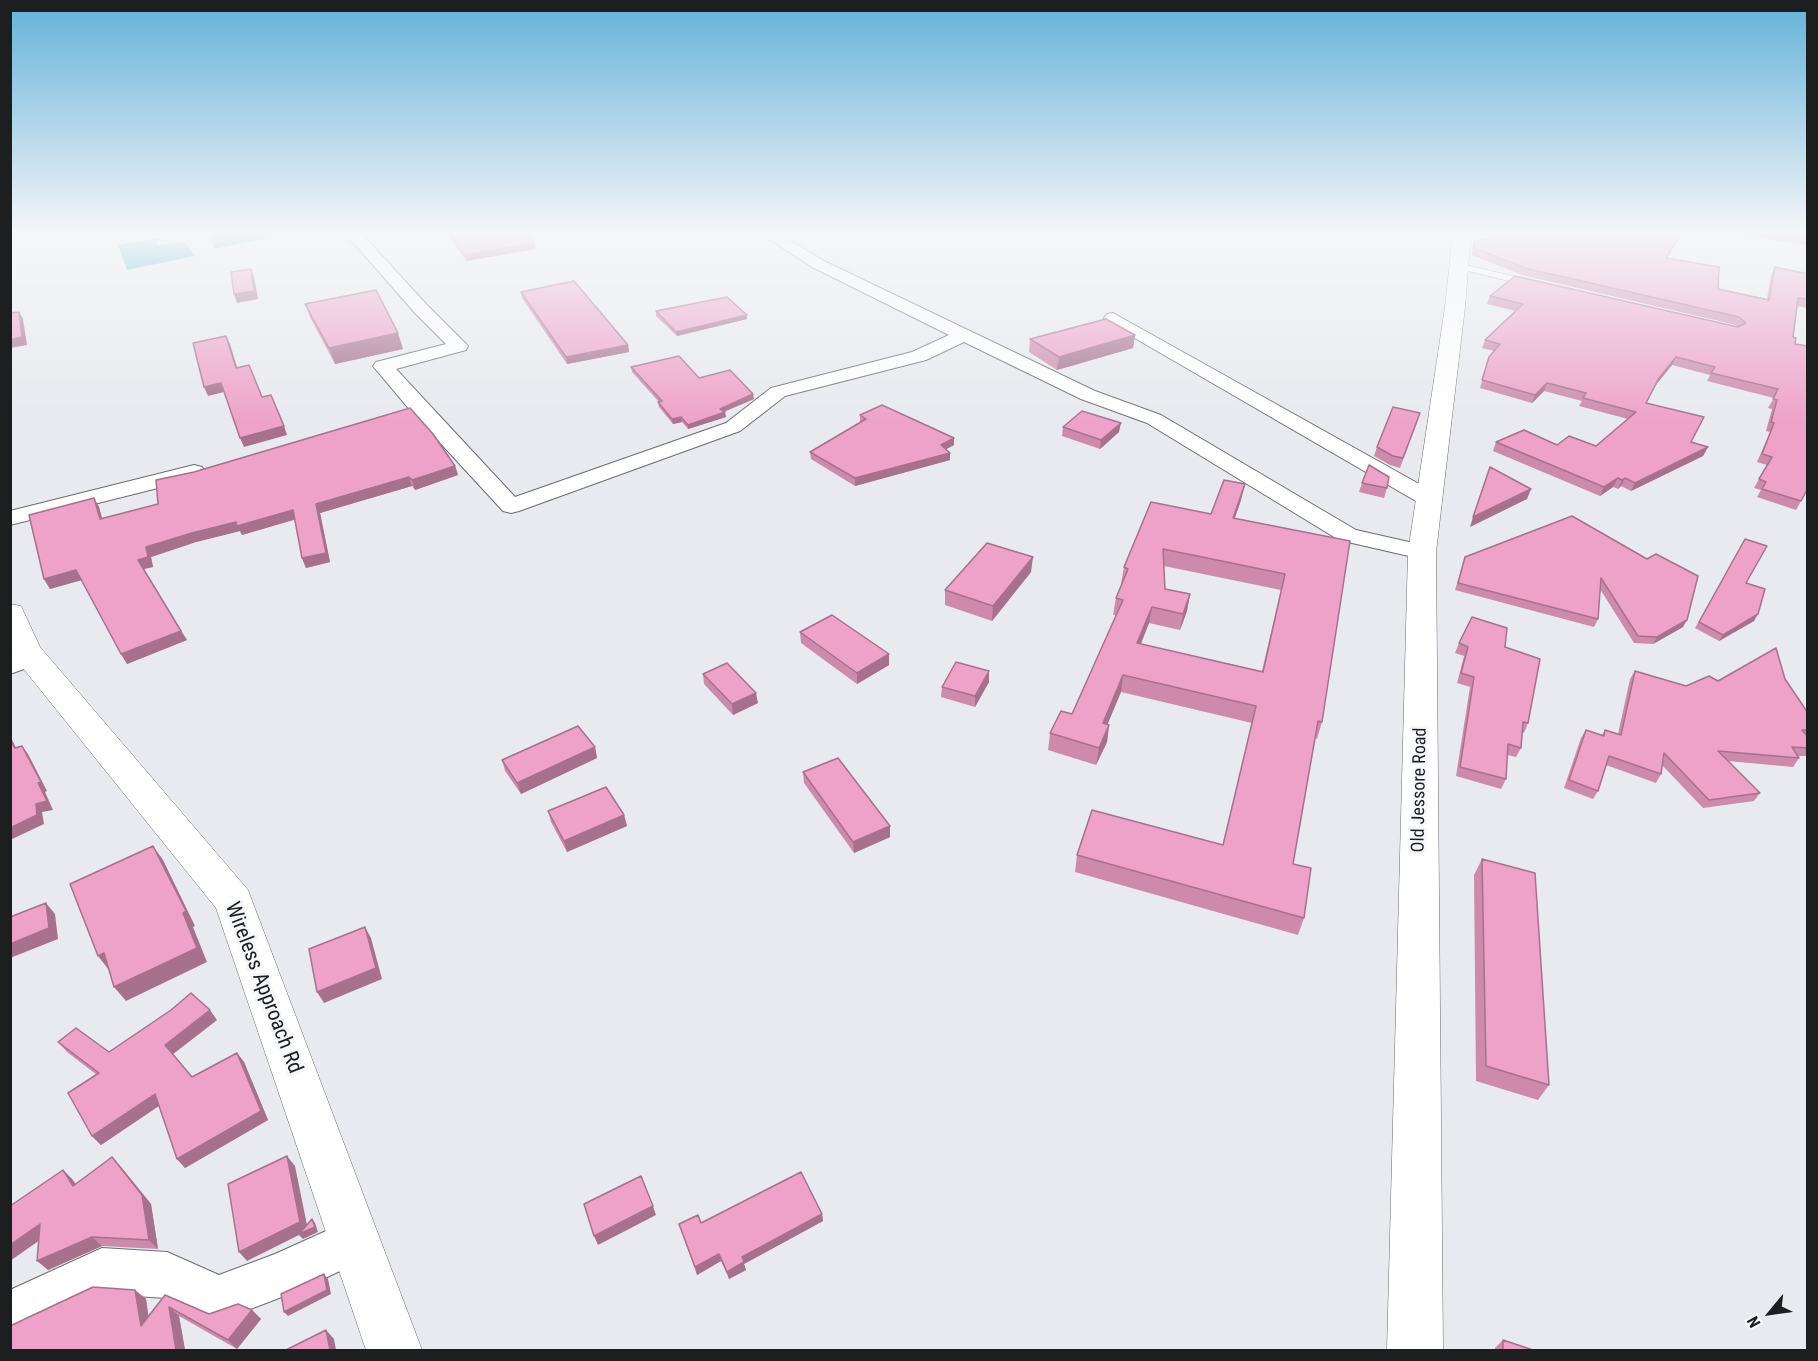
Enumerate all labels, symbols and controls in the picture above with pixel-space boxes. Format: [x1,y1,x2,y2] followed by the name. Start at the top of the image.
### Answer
[1408,728,1432,852] street label: Old Jessore Road
[219,899,307,1077] street label: Wireless Approach Rd
[1740,1283,1800,1343] north arrow
[1743,1313,1765,1331] text: N

